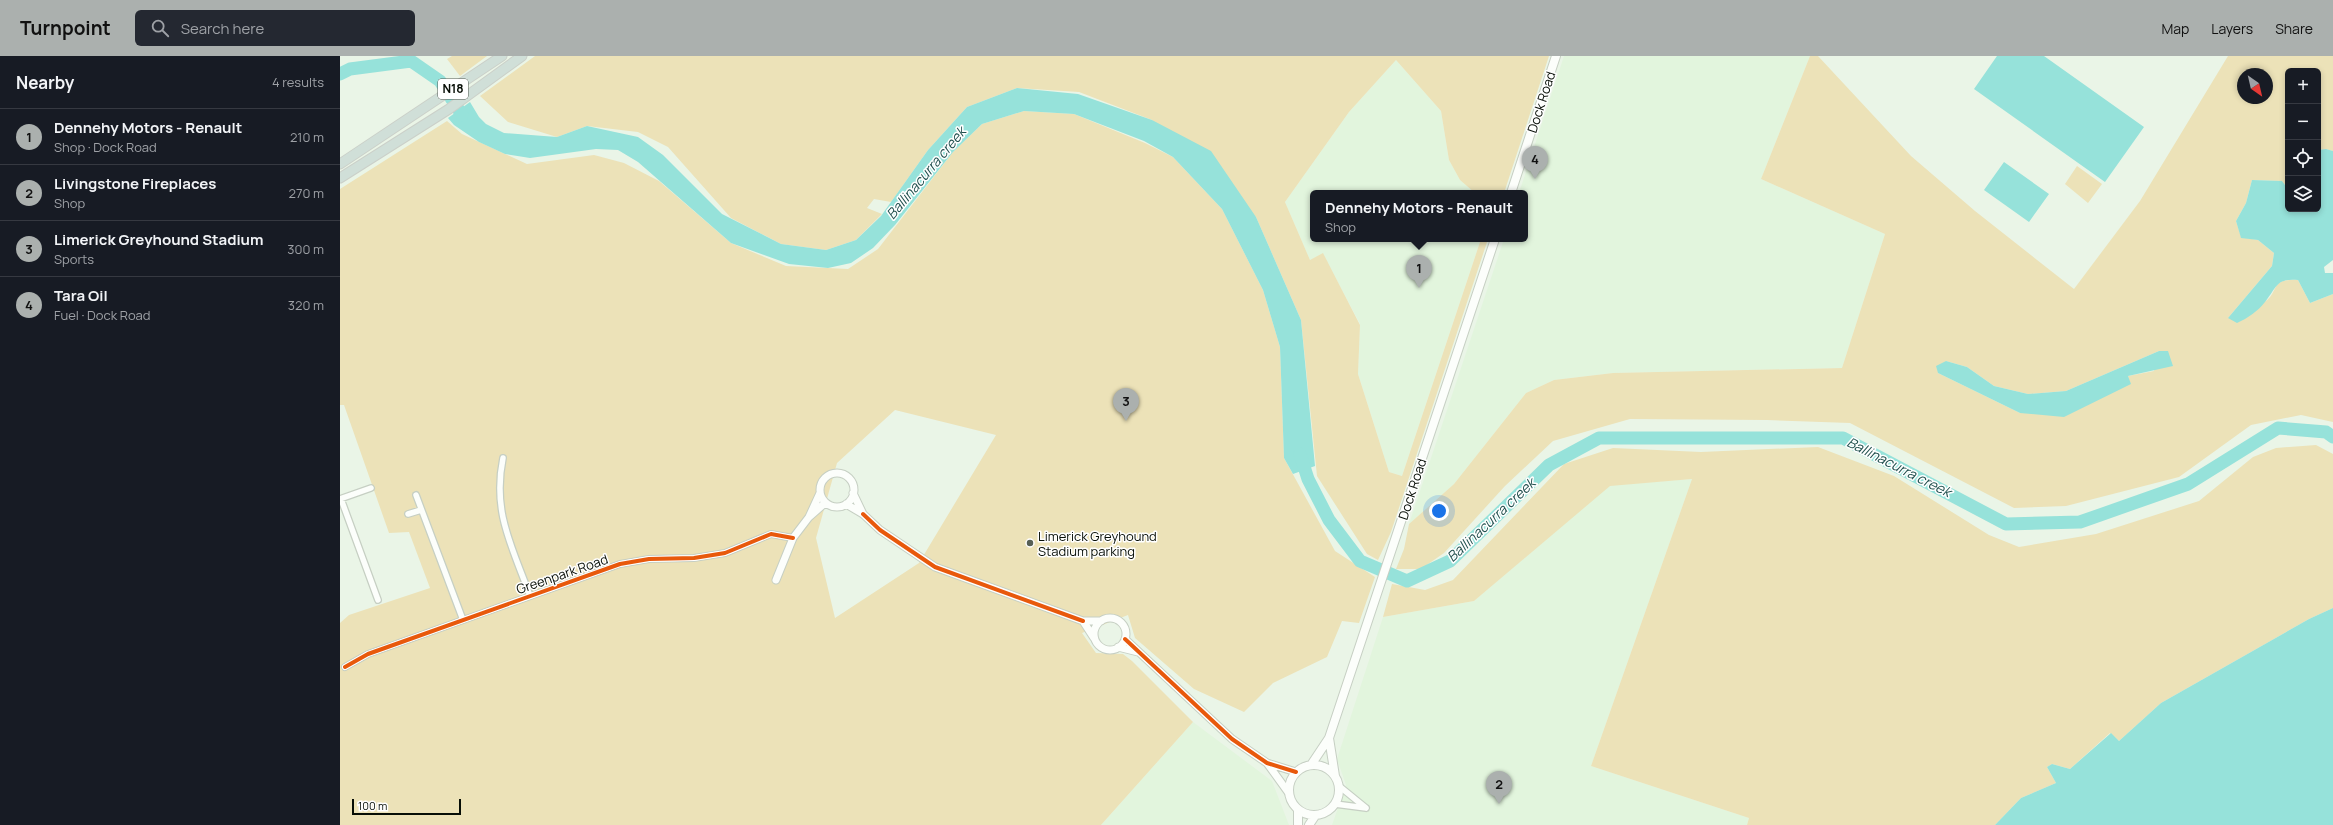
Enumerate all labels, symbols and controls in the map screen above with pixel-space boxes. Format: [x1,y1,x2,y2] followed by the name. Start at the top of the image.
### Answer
[135,10,415,46] search box
[20,15,111,41] text: Turnpoint
[149,17,171,39] icon: search
[181,18,264,39] text: Search here
[2161,19,2189,38] text: Map
[2211,19,2253,38] text: Layers
[2275,19,2313,38] text: Share
[2237,68,2273,104] north arrow
[2285,68,2321,212] map controls
[2285,68,2321,104] button: +
[1523,69,1559,135] street label: Dock Road
[16,71,74,94] text: Nearby
[272,73,324,91] text: 4 results
[438,79,468,99] road number: N18
[2285,104,2321,140] button: −
[54,117,242,138] text: Dennehy Motors - Renault
[881,121,971,223] water label: Ballinacurra creek
[26,128,32,146] text: 1
[290,128,324,146] text: 210 m
[54,138,157,156] text: Shop · Dock Road
[2285,140,2321,176] button: locate
[1522,146,1548,179] pin: 4
[54,173,216,194] text: Livingstone Fireplaces
[2285,176,2321,212] button: layers
[25,184,33,202] text: 2
[289,184,324,202] text: 270 m
[1310,190,1528,242] popup
[54,194,85,212] text: Shop
[1325,197,1513,218] text: Dennehy Motors - Renault
[1325,218,1356,236] text: Shop
[54,229,263,250] text: Limerick Greyhound Stadium
[25,240,33,258] text: 3
[287,240,324,258] text: 300 m
[54,250,94,268] text: Sports
[1406,255,1432,288] pin: 1
[54,285,108,306] text: Tara Oil
[25,296,33,314] text: 4
[288,296,324,314] text: 320 m
[54,306,151,324] text: Fuel · Dock Road
[1113,388,1139,421] pin: 3
[1844,432,1956,502] water label: Ballinacurra creek
[1394,456,1430,522] street label: Dock Road
[1442,472,1541,566] water label: Ballinacurra creek
[1429,501,1449,521] your location
[1038,527,1157,560] place label: Limerick Greyhound Stadium parking
[1025,538,1035,548] marker: Limerick Greyhound Stadium parking
[514,550,610,598] street label: Greenpark Road
[1486,771,1512,804] pin: 2
[352,797,461,816] scale bar
[358,798,387,813] text: 100 m

